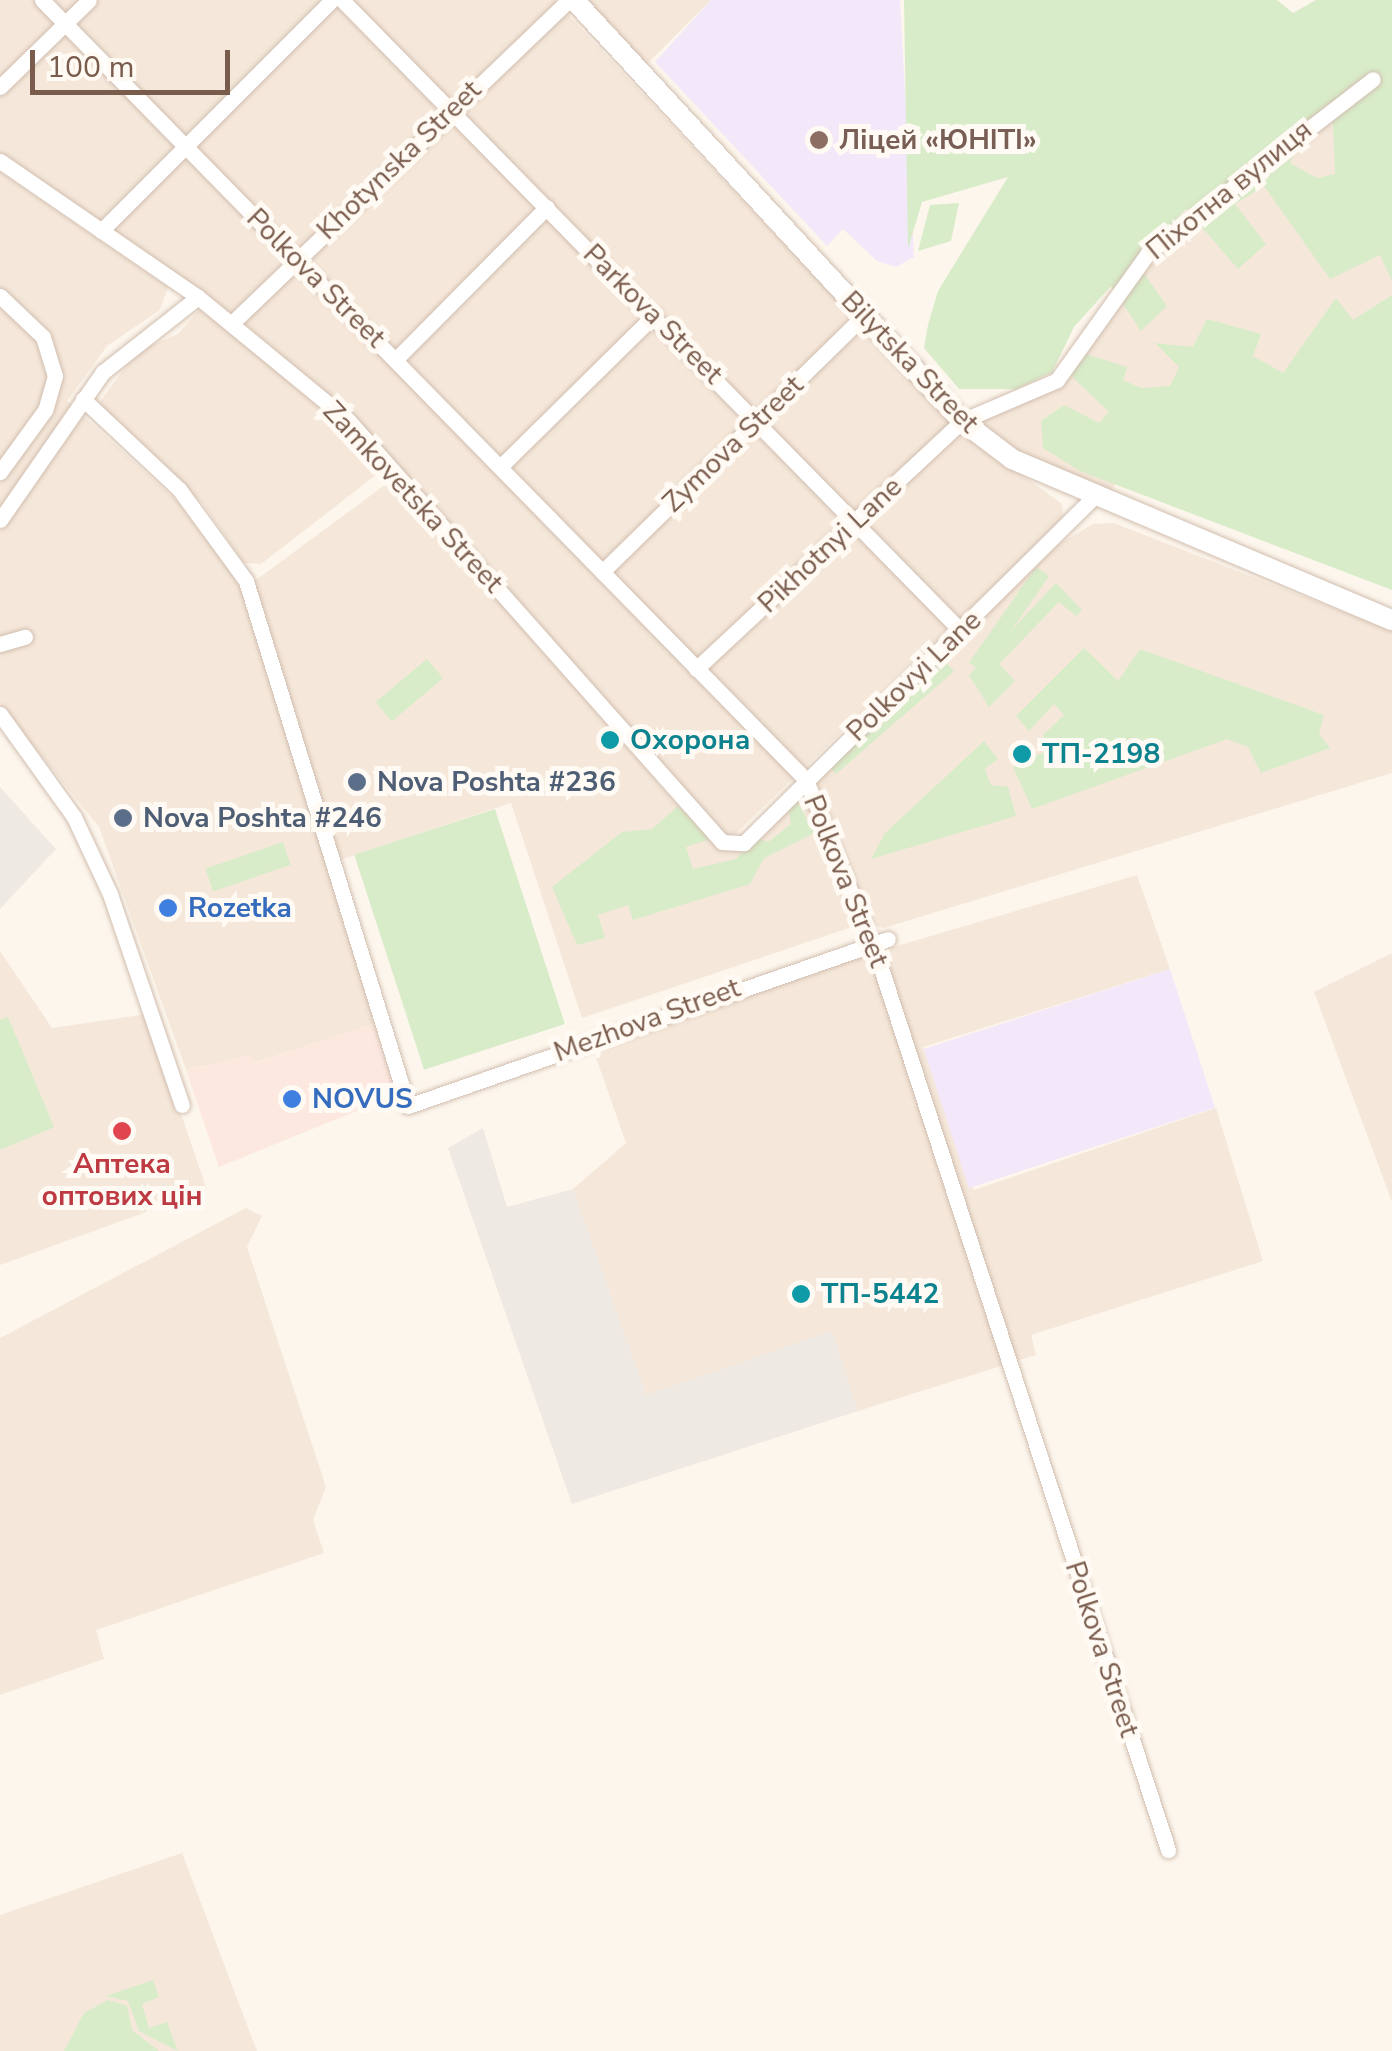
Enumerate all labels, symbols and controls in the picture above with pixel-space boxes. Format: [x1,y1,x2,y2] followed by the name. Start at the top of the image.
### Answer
[35,30,235,92] scale bar
[47,47,134,88] text: 100 m
[310,73,488,247] street label: Khotynska Street
[1140,113,1318,267] street label: Піхотна вулиця
[839,123,1037,157] place label: Ліцей «ЮНІТІ»
[808,129,830,151] marker: Ліцей «ЮНІТІ»
[240,202,392,354] street label: Polkova Street
[576,237,730,391] street label: Parkova Street
[834,284,986,440] street label: Bilytska Street
[656,369,810,519] street label: Zymova Street
[316,395,510,599] street label: Zamkovetska Street
[751,470,909,620] street label: Pikhotnyi Lane
[840,604,988,748] street label: Polkovyi Lane
[630,723,750,757] place label: Охорона
[599,729,621,751] marker: Охорона
[1042,737,1160,771] place label: ТП-2198
[1011,743,1033,765] marker: ТП-2198
[377,765,616,799] place label: Nova Poshta #236
[346,771,368,793] marker: Nova Poshta #236
[796,790,896,972] street label: Polkova Street
[143,801,382,835] place label: Nova Poshta #246
[112,807,134,829] marker: Nova Poshta #246
[188,891,292,925] place label: Rozetka
[157,897,179,919] marker: Rozetka
[549,971,745,1069] street label: Mezhova Street
[312,1082,413,1116] place label: NOVUS
[281,1088,303,1110] marker: NOVUS
[111,1120,133,1142] marker: Аптека оптових цін
[41,1147,203,1213] place label: Аптека оптових цін
[821,1277,939,1311] place label: ТП-5442
[790,1283,812,1305] marker: ТП-5442
[1058,1557,1146,1741] street label: Polkova Street

